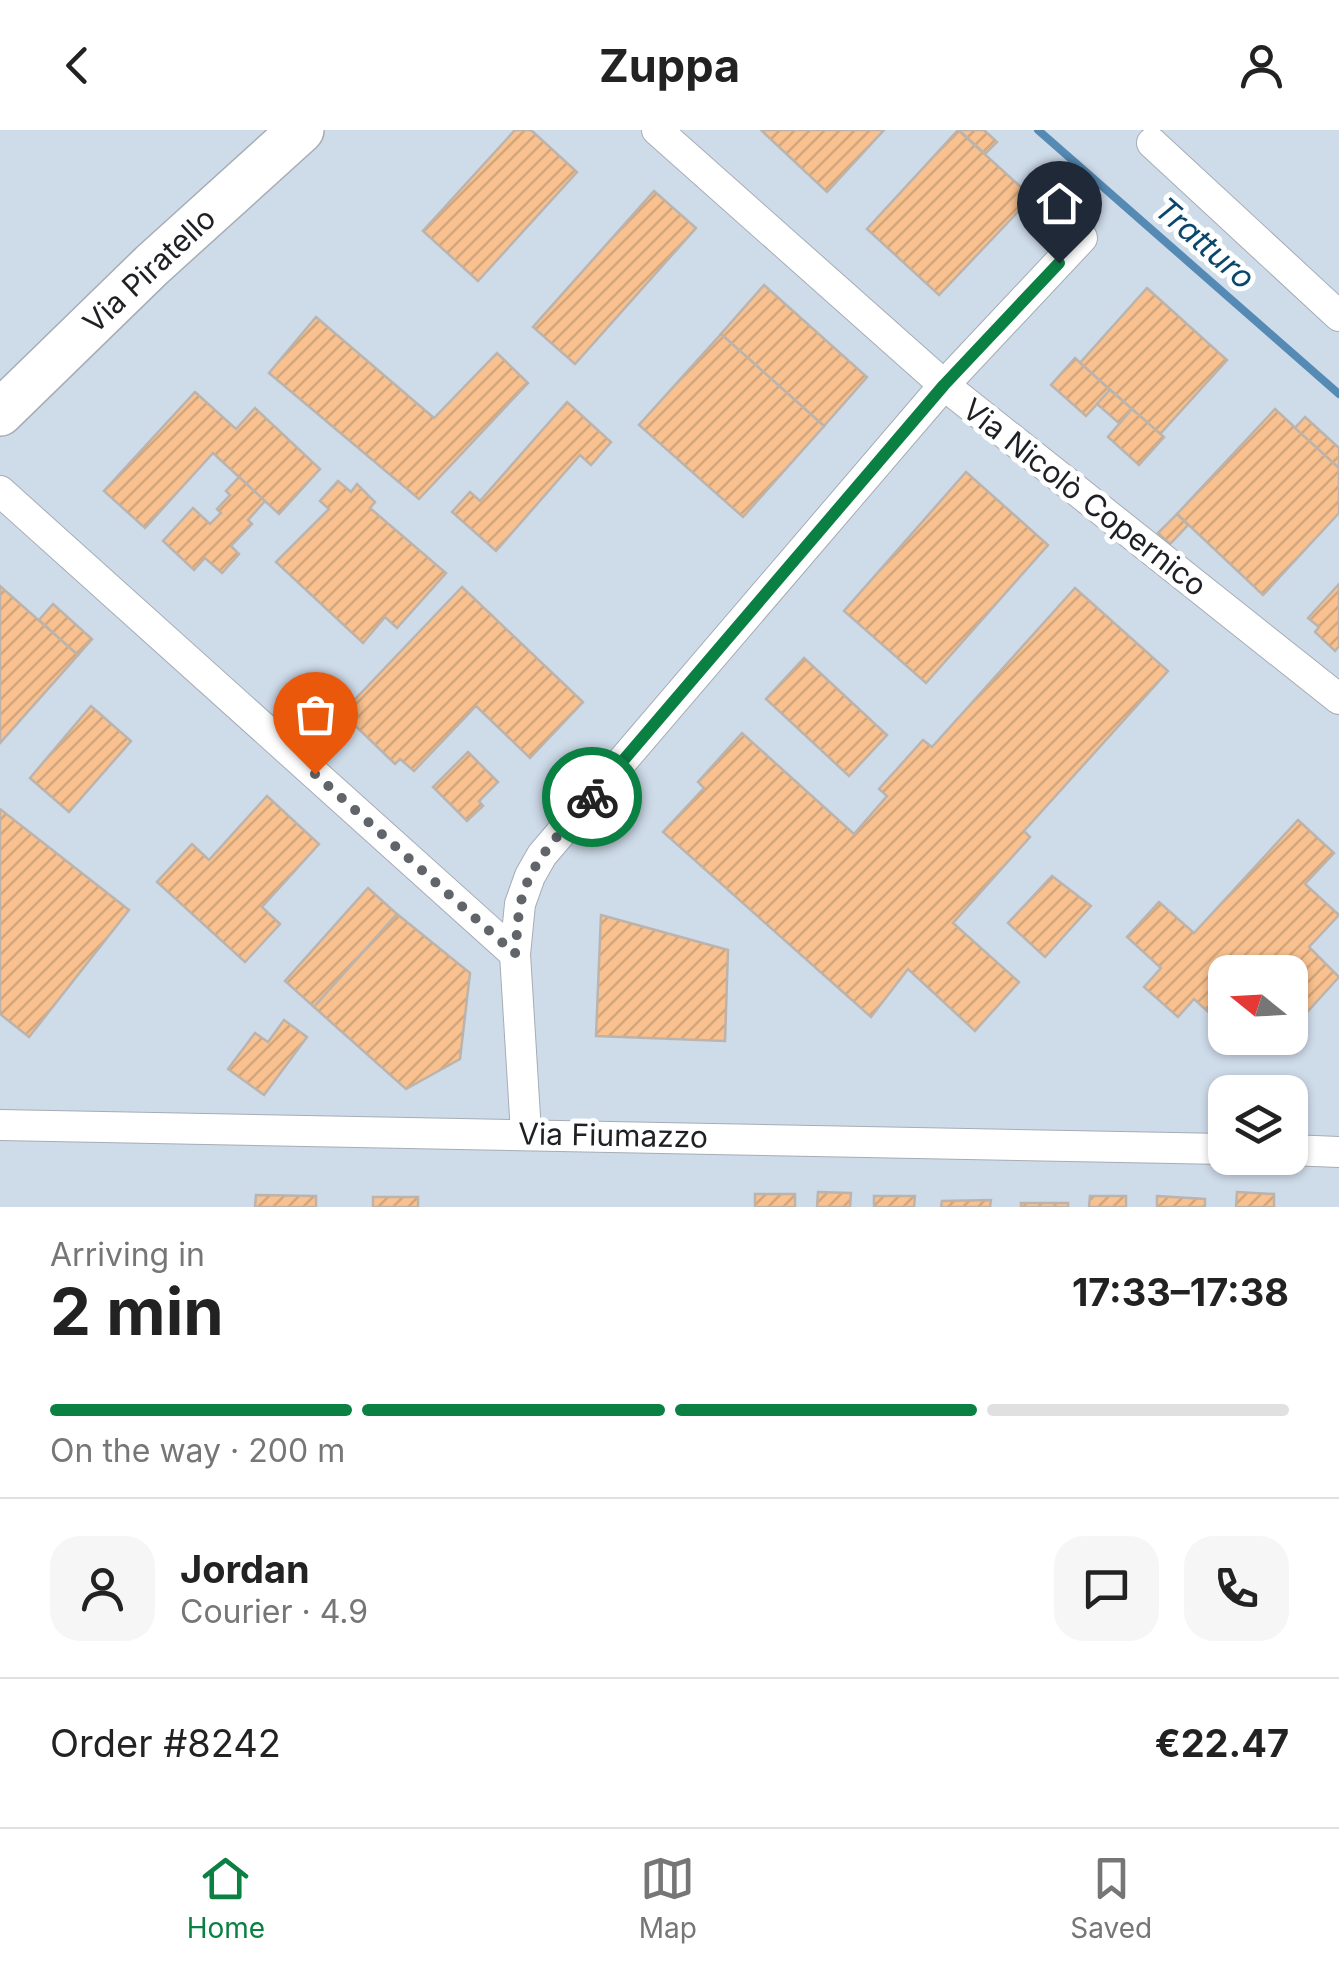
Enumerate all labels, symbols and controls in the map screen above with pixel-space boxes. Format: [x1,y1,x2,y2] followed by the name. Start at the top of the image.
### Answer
[50,38,105,93] icon: back
[599,38,740,93] text: Zuppa
[1234,38,1289,93] icon: person
[1017,161,1102,264] pin
[1032,176,1087,231] icon: home
[1147,189,1263,297] water label: Tratturo
[76,200,222,340] street label: Via Piratello
[956,391,1214,603] street label: Via Nicolò Copernico
[273,672,358,775] pin
[288,687,343,742] icon: bag
[542,747,642,847] courier
[565,770,620,825] icon: bike
[1208,955,1308,1055] north arrow
[1208,955,1308,1175] map controls
[1208,1075,1308,1175] button: layers
[518,1115,708,1155] street label: Via Fiumazzo
[50,1235,205,1274] text: Arriving in
[1072,1269,1289,1315] text: 17:33–17:38
[50,1272,224,1351] text: 2 min
[50,1431,345,1470] text: On the way · 200 m
[50,1536,155,1641] button: person
[1054,1536,1159,1641] button: chat
[1184,1536,1289,1641] button: phone
[180,1546,310,1592] text: Jordan
[180,1592,368,1631] text: Courier · 4.9
[50,1720,281,1766] text: Order #8242
[1155,1720,1289,1766] text: €22.47
[187,1851,265,1945] tab: Home
[639,1851,697,1945] tab: Map
[1070,1851,1152,1945] tab: Saved

